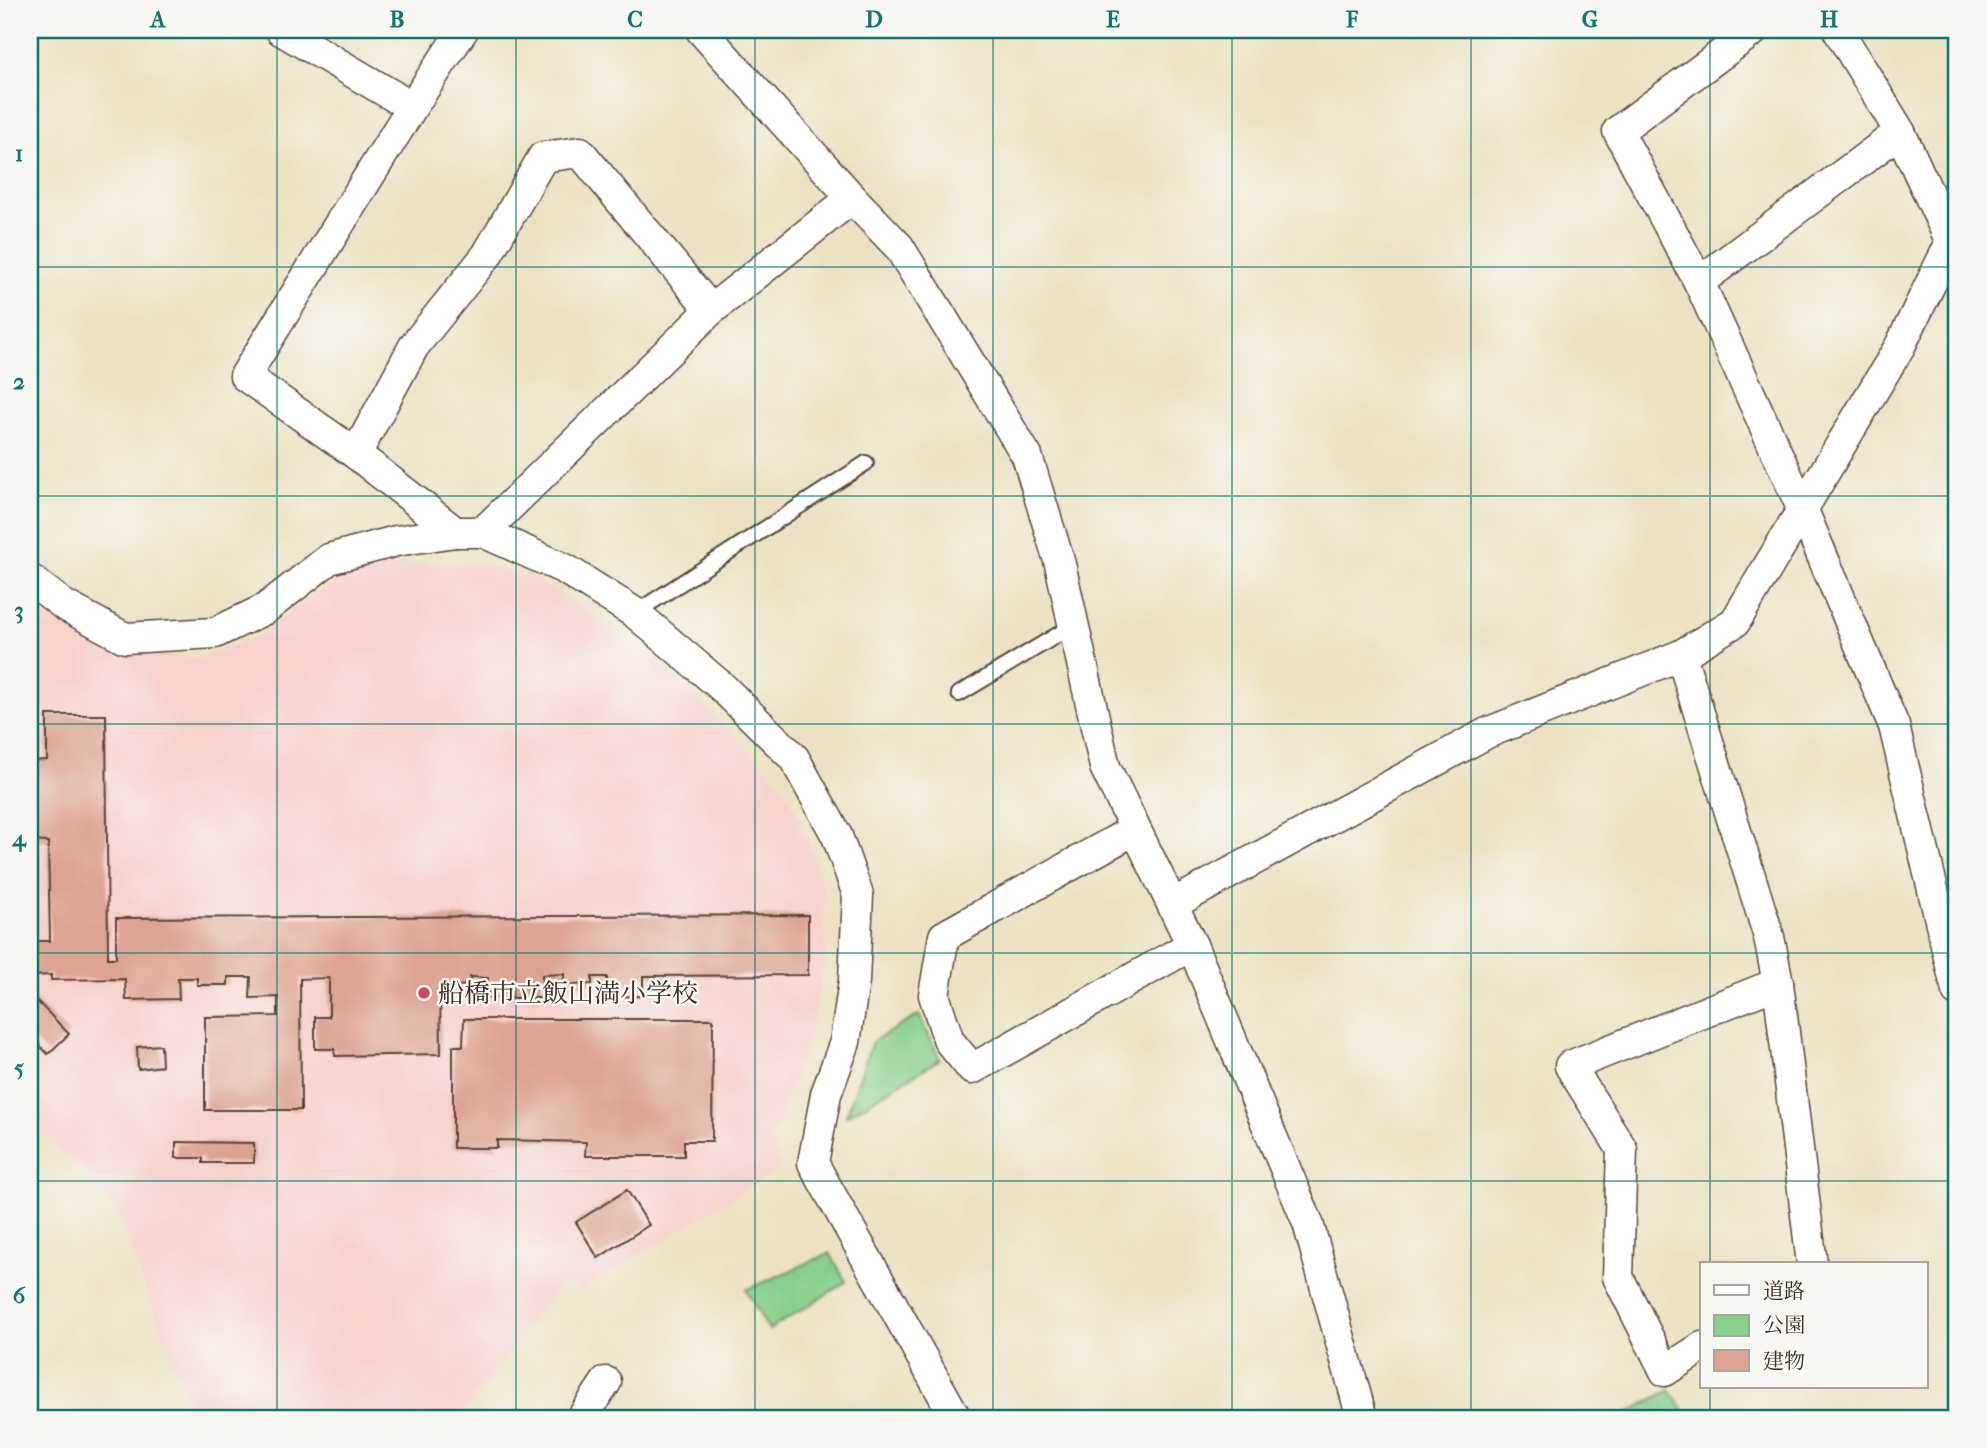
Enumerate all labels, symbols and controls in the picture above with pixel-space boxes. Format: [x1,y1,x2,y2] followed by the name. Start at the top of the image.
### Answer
[149,6,167,33] text: A
[390,6,405,33] text: B
[627,6,643,33] text: C
[865,6,883,33] text: D
[1106,6,1120,33] text: E
[1345,6,1359,33] text: F
[1582,6,1598,33] text: G
[1820,6,1838,33] text: H
[15,140,23,167] text: 1
[13,368,25,395] text: 2
[14,597,24,624] text: 3
[11,825,27,852] text: 4
[438,978,698,1009] place label: 船橋市立飯山満小学校
[416,985,432,1001] marker: 船橋市立飯山満小学校
[14,1054,24,1081] text: 5
[1700,1262,1927,1388] legend
[1763,1279,1805,1303] text: 道路
[13,1282,26,1309] text: 6
[1763,1313,1805,1337] text: 公園
[1763,1349,1805,1373] text: 建物

